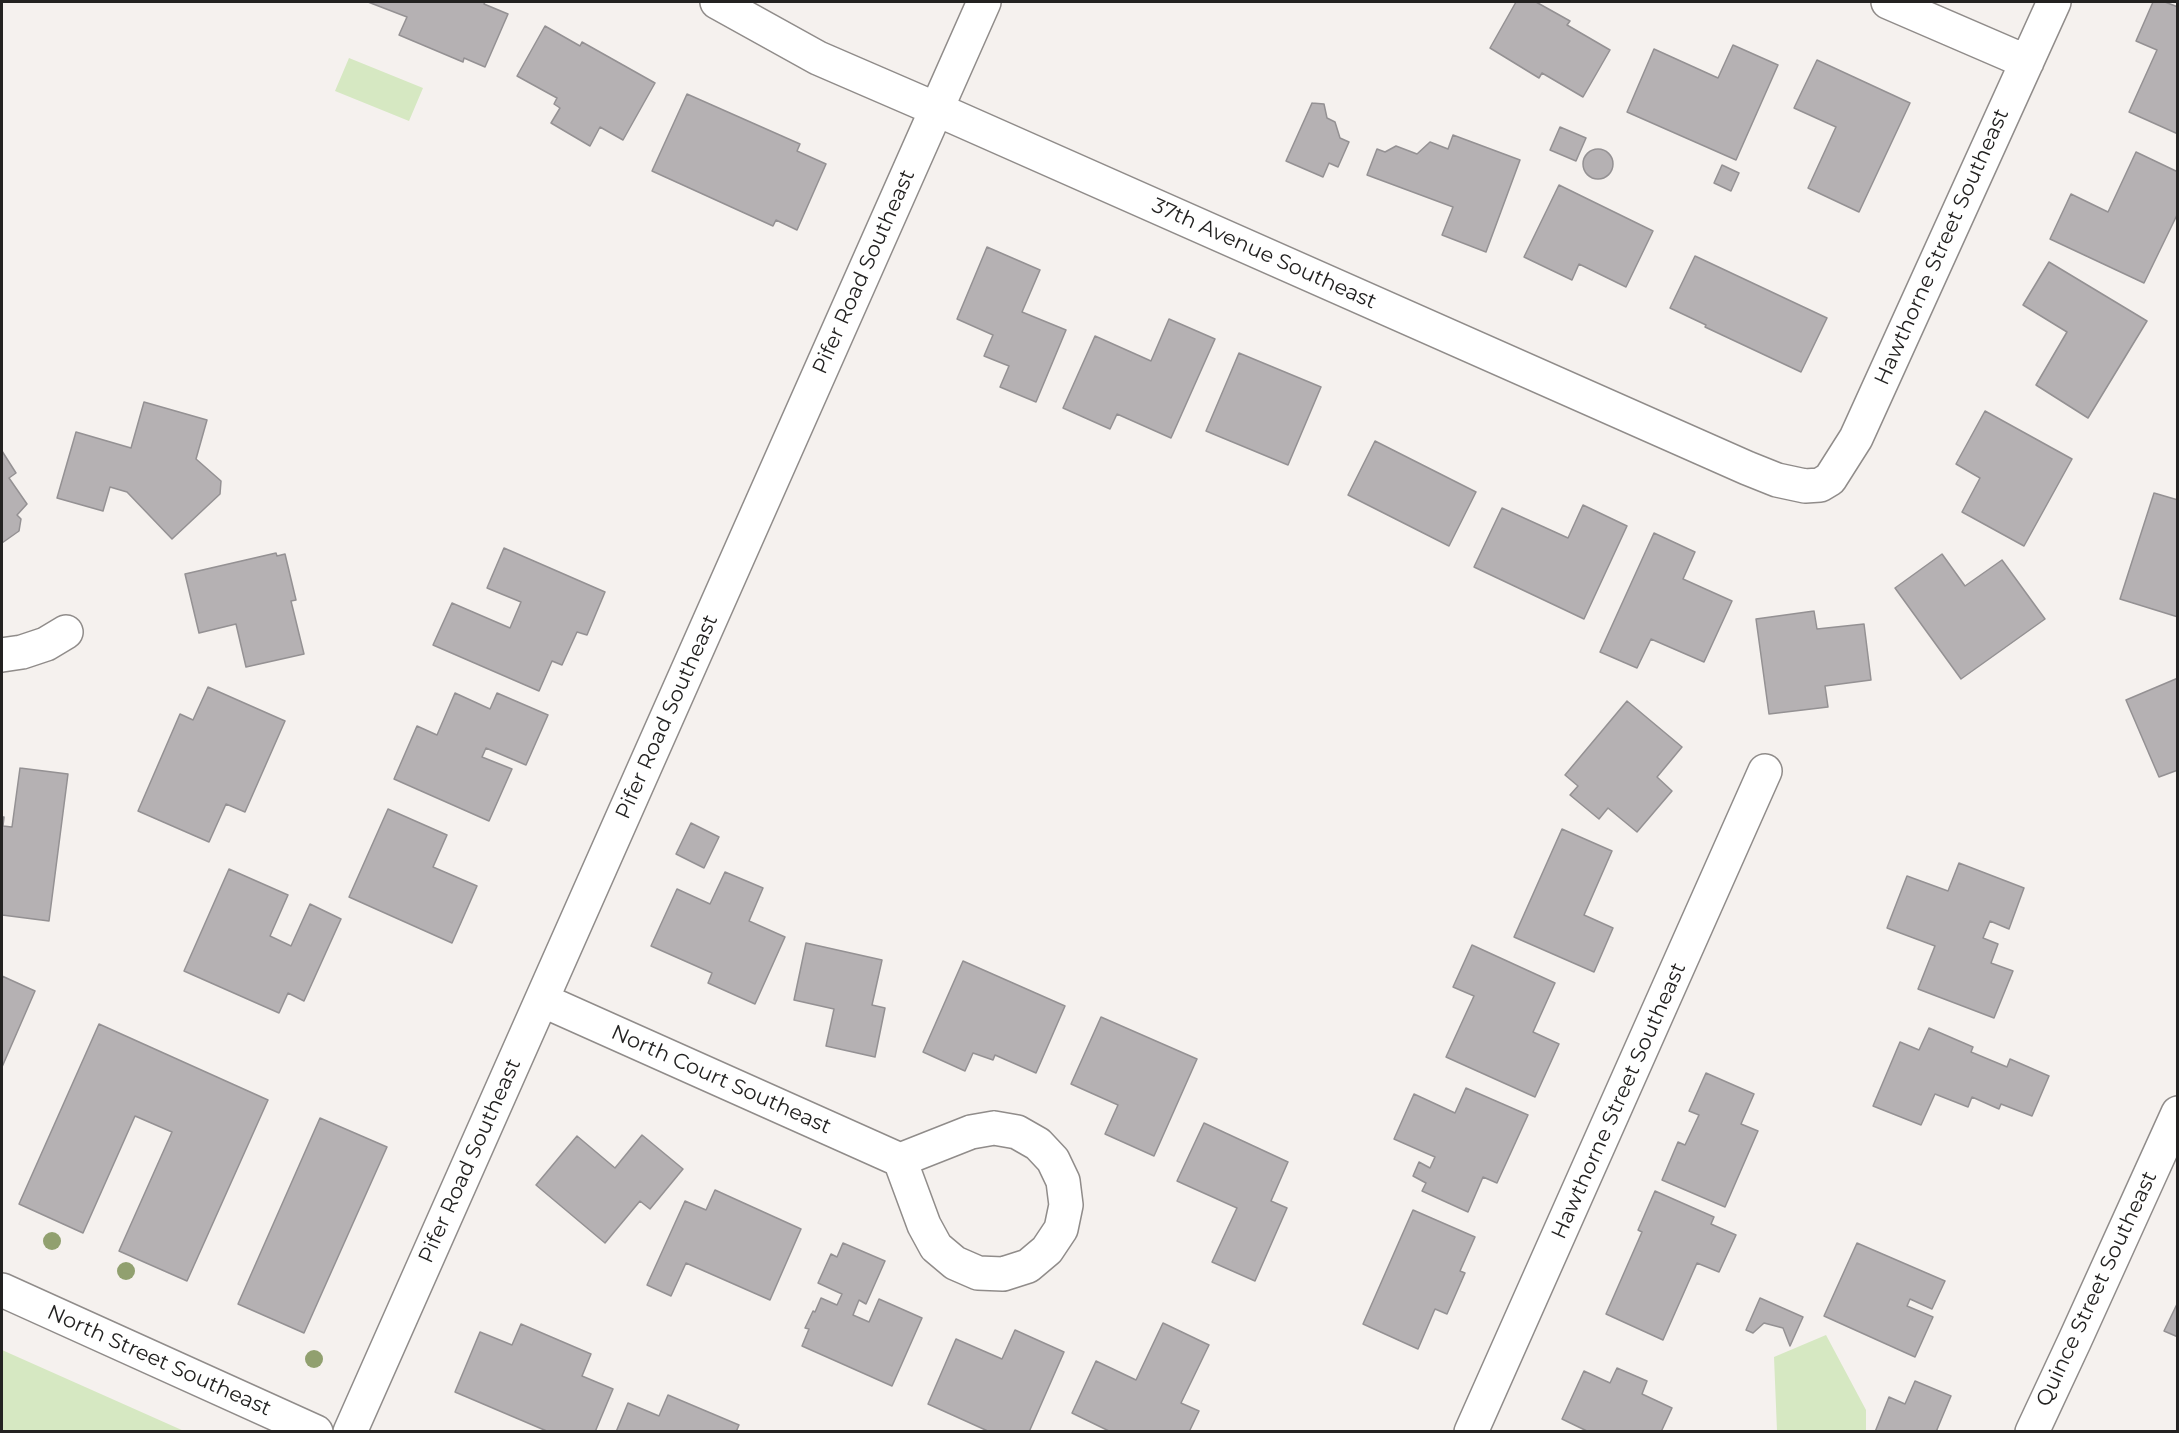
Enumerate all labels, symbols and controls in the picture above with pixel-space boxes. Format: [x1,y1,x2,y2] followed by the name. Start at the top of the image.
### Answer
[1870,105,2014,389] street label: Hawthorne Street Southeast
[808,166,920,378] street label: Pifer Road Southeast
[1148,193,1380,315] street label: 37th Avenue Southeast
[611,611,723,823] street label: Pifer Road Southeast
[1547,959,1691,1243] street label: Hawthorne Street Southeast
[607,1020,835,1140] street label: North Court Southeast
[414,1055,526,1267] street label: Pifer Road Southeast
[2031,1167,2163,1411] street label: Quince Street Southeast
[43,1300,275,1422] street label: North Street Southeast

